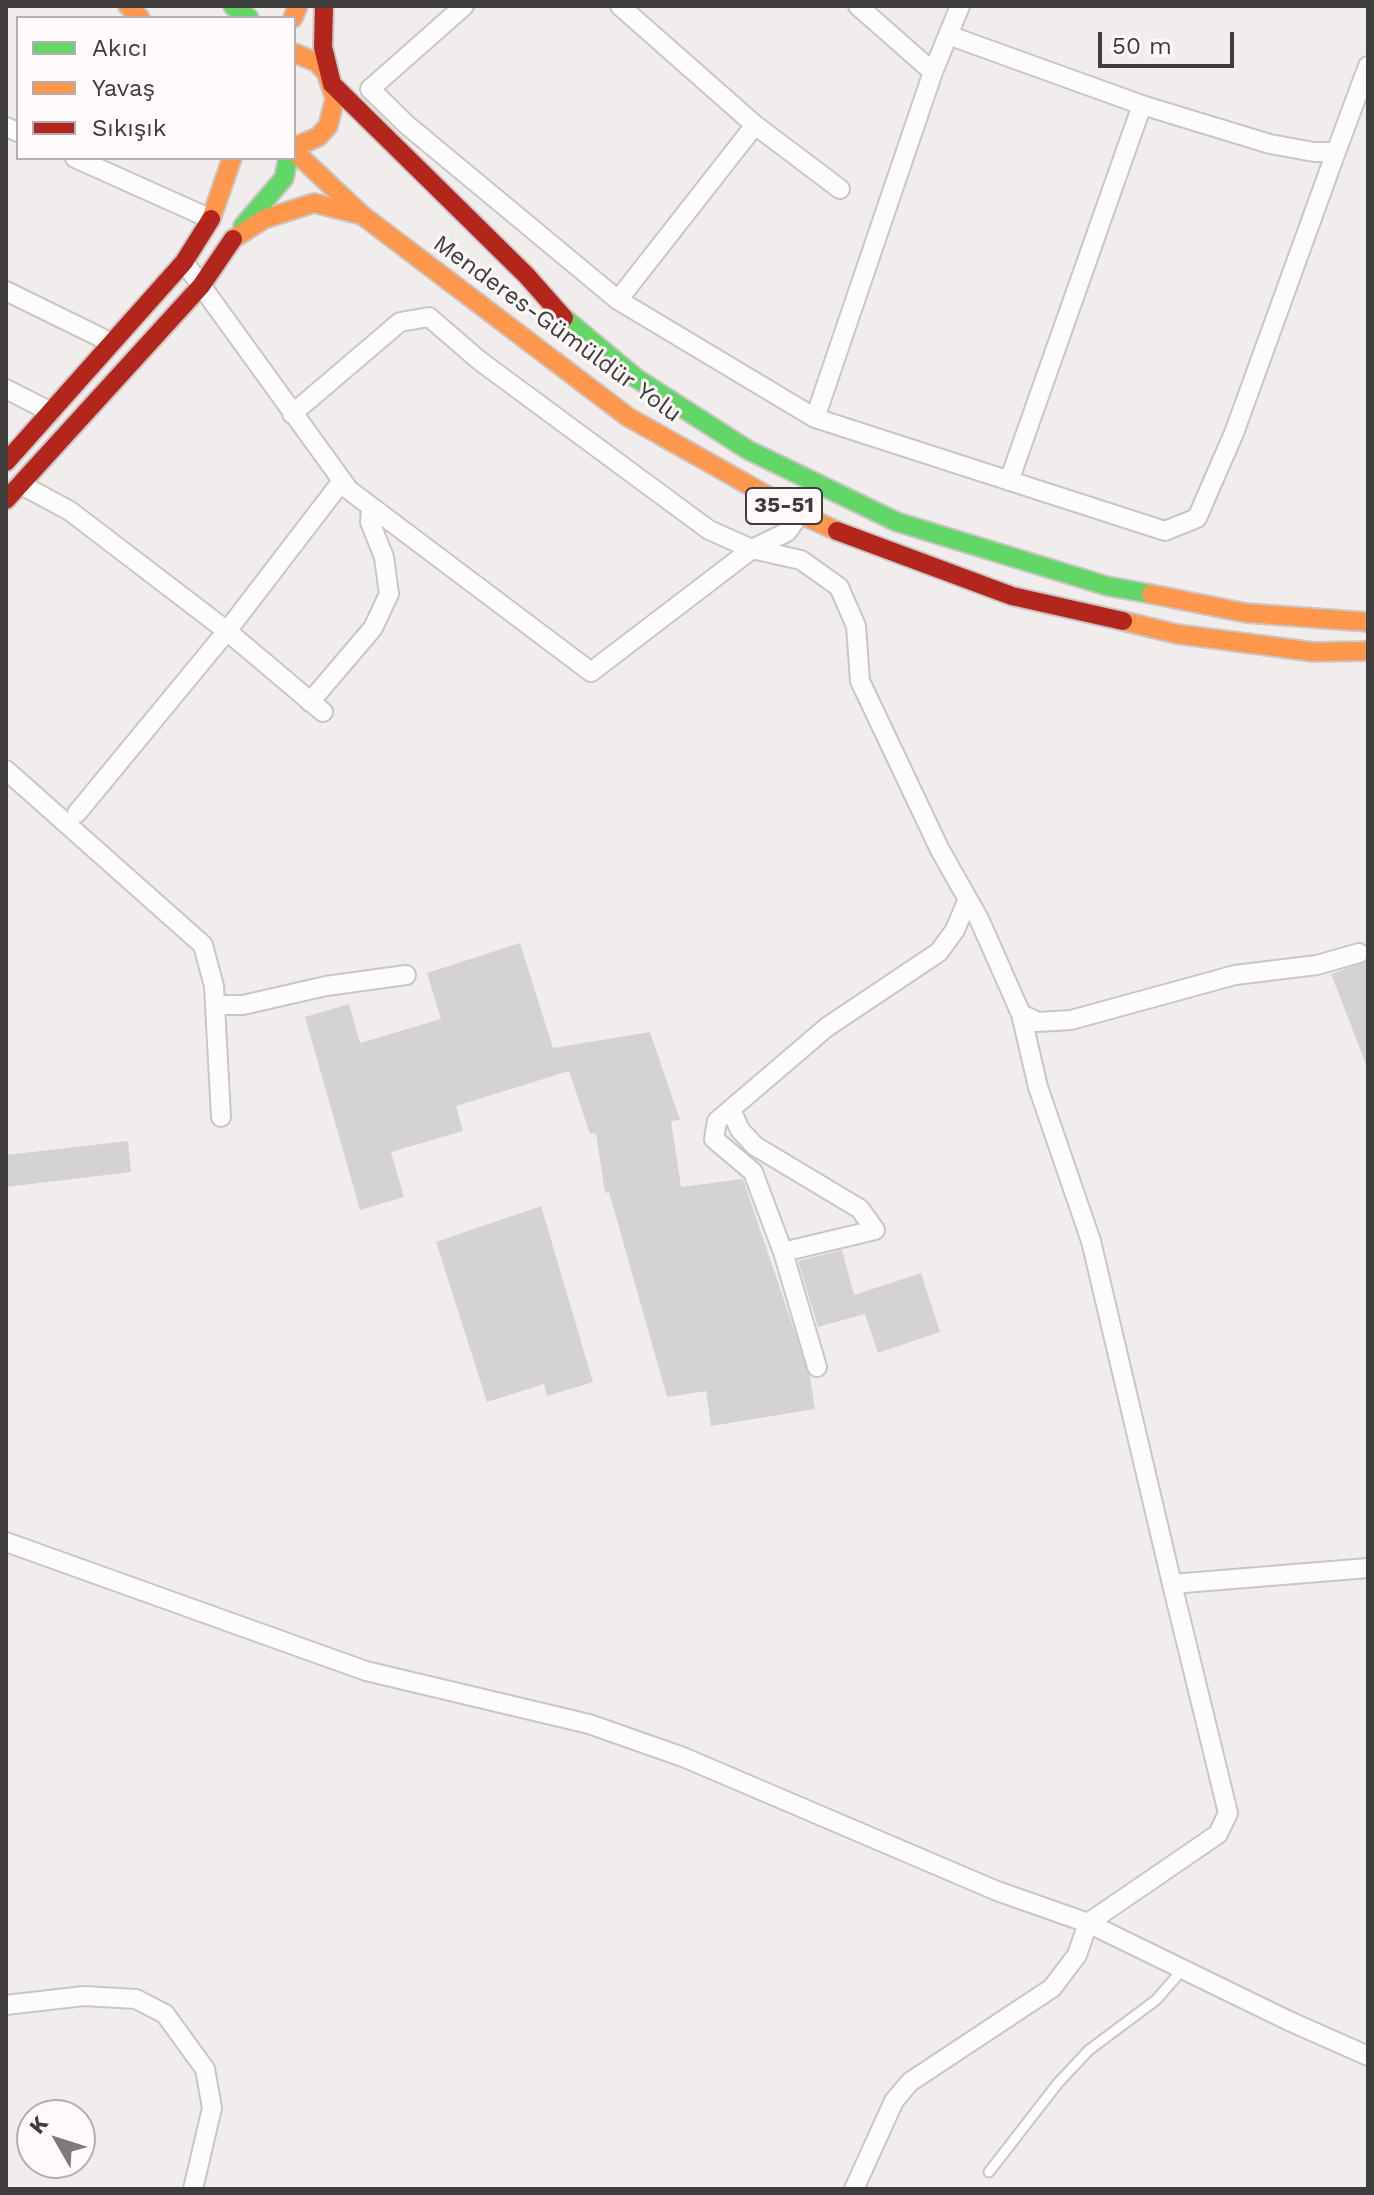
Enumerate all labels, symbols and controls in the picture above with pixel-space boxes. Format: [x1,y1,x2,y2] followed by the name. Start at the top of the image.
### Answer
[16,16,296,160] legend
[1102,16,1238,66] scale bar
[1112,32,1172,60] text: 50 m
[92,34,148,62] text: Akıcı
[92,74,155,102] text: Yavaş
[92,114,166,142] text: Sıkışık
[427,229,687,429] street label: Menderes-Gümüldür Yolu
[746,488,822,524] road number: 35-51
[16,2099,96,2179] north arrow
[24,2111,53,2139] text: K

